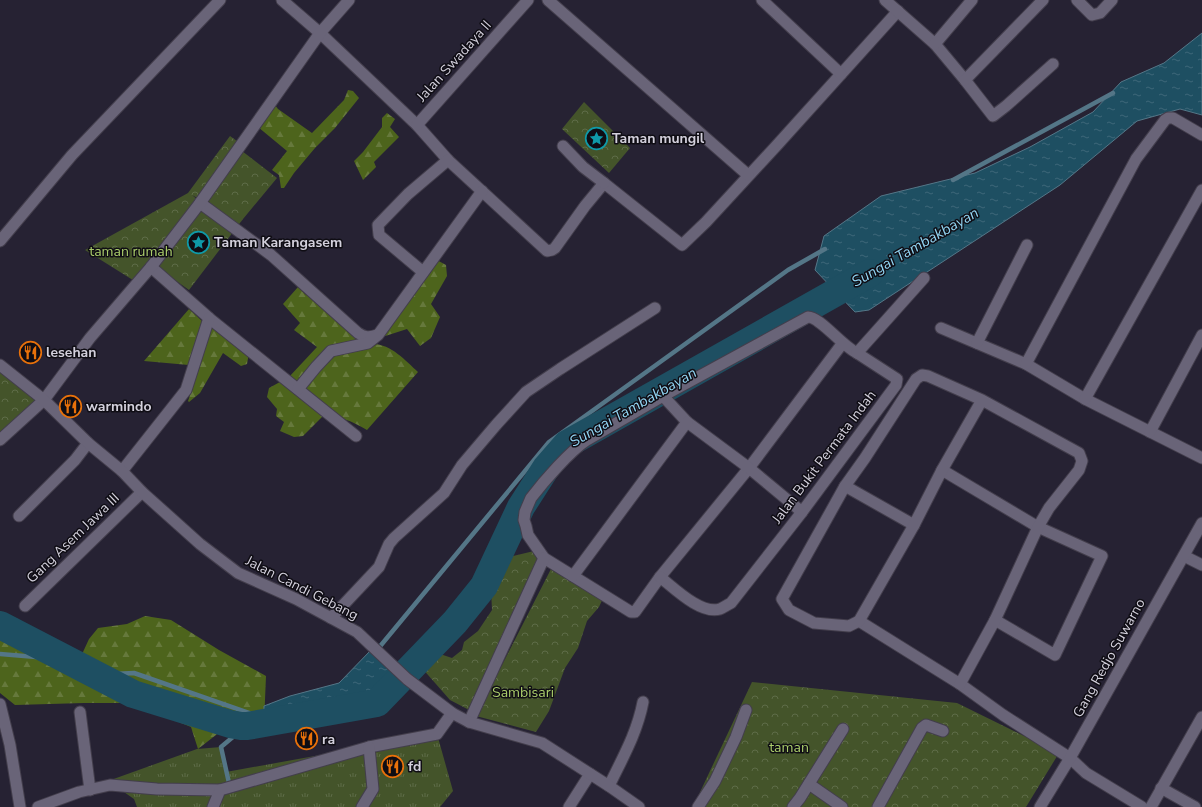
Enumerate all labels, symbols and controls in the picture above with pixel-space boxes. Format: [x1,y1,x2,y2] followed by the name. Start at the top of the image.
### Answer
[412,16,496,107] street label: Jalan Swadaya II
[583,125,609,151] place icon: Taman mungil
[612,129,705,148] place label: Taman mungil
[848,202,982,292] water label: Sungai Tambakbayan
[186,229,212,255] place icon: Taman Karangasem
[214,233,342,252] place label: Taman Karangasem
[89,242,173,261] park label: taman rumah
[17,339,43,365] restaurant icon: lesehan
[46,343,96,362] place label: lesehan
[566,362,700,452] water label: Sungai Tambakbayan
[767,386,880,528] street label: Jalan Bukit Permata Indah
[58,393,84,419] restaurant icon: warmindo
[86,397,151,416] place label: warmindo
[22,489,124,587] street label: Gang Asem Jawa III
[242,551,362,625] street label: Jalan Candi Gebang
[1068,595,1150,721] street label: Gang Redjo Suwarno
[492,683,554,702] park label: Sambisari
[293,726,319,752] restaurant icon: ra
[322,730,335,749] place label: ra
[769,738,809,757] park label: taman
[380,753,406,779] restaurant icon: fd
[408,757,421,776] place label: fd

